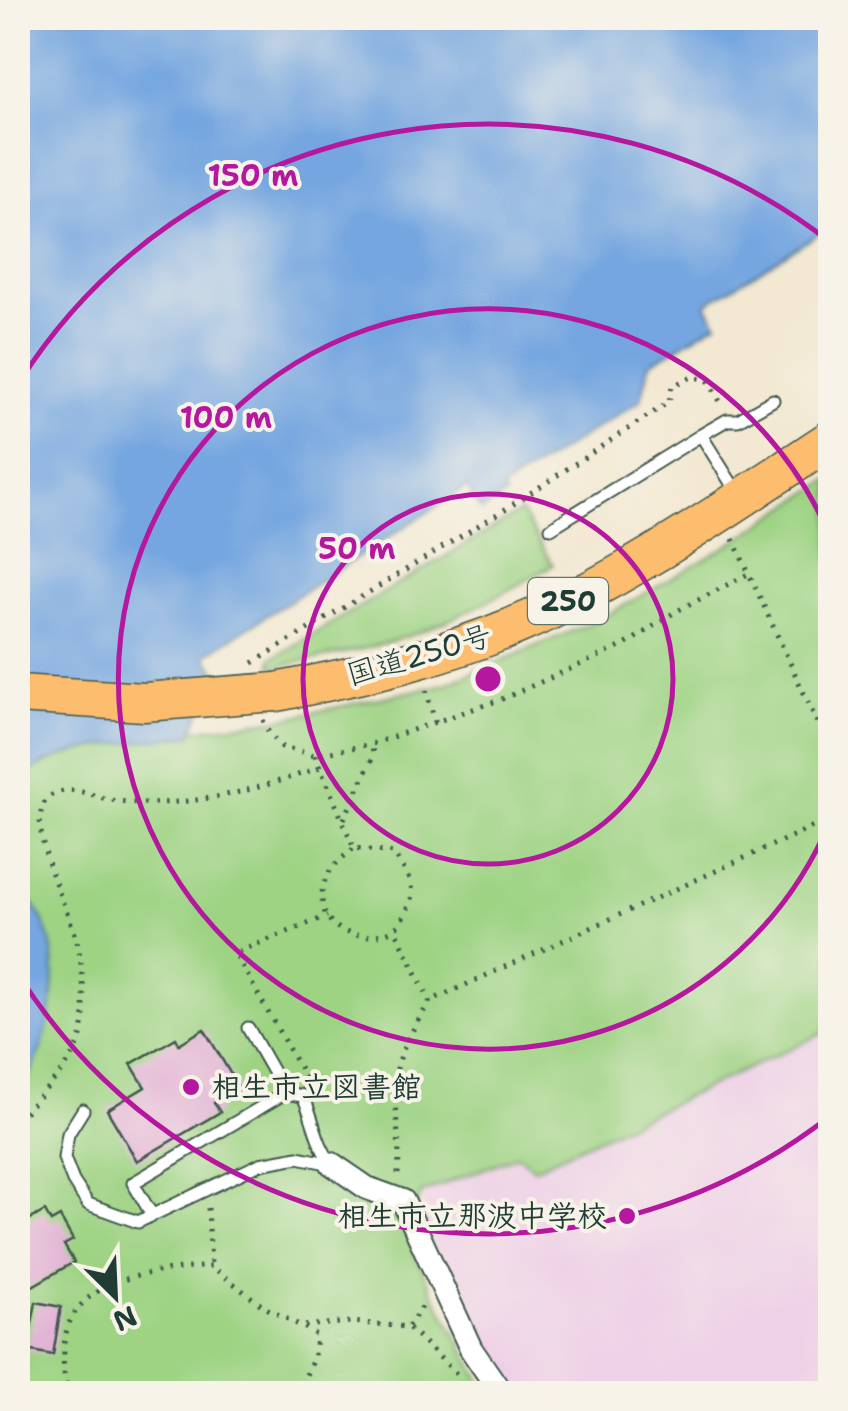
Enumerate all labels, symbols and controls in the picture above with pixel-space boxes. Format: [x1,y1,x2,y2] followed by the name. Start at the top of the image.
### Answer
[208,155,298,196] text: 150 m
[180,397,272,438] text: 100 m
[318,528,396,569] text: 50 m
[528,578,608,624] road number: 250
[341,614,496,695] street label: 国道250号
[470,661,506,697] centre of rings
[211,1066,421,1107] place label: 相生市立図書館
[180,1076,202,1098] marker: 相生市立図書館
[337,1195,607,1236] place label: 相生市立那波中学校
[616,1205,638,1227] marker: 相生市立那波中学校
[65,1246,165,1346] north arrow
[107,1297,143,1341] text: N

